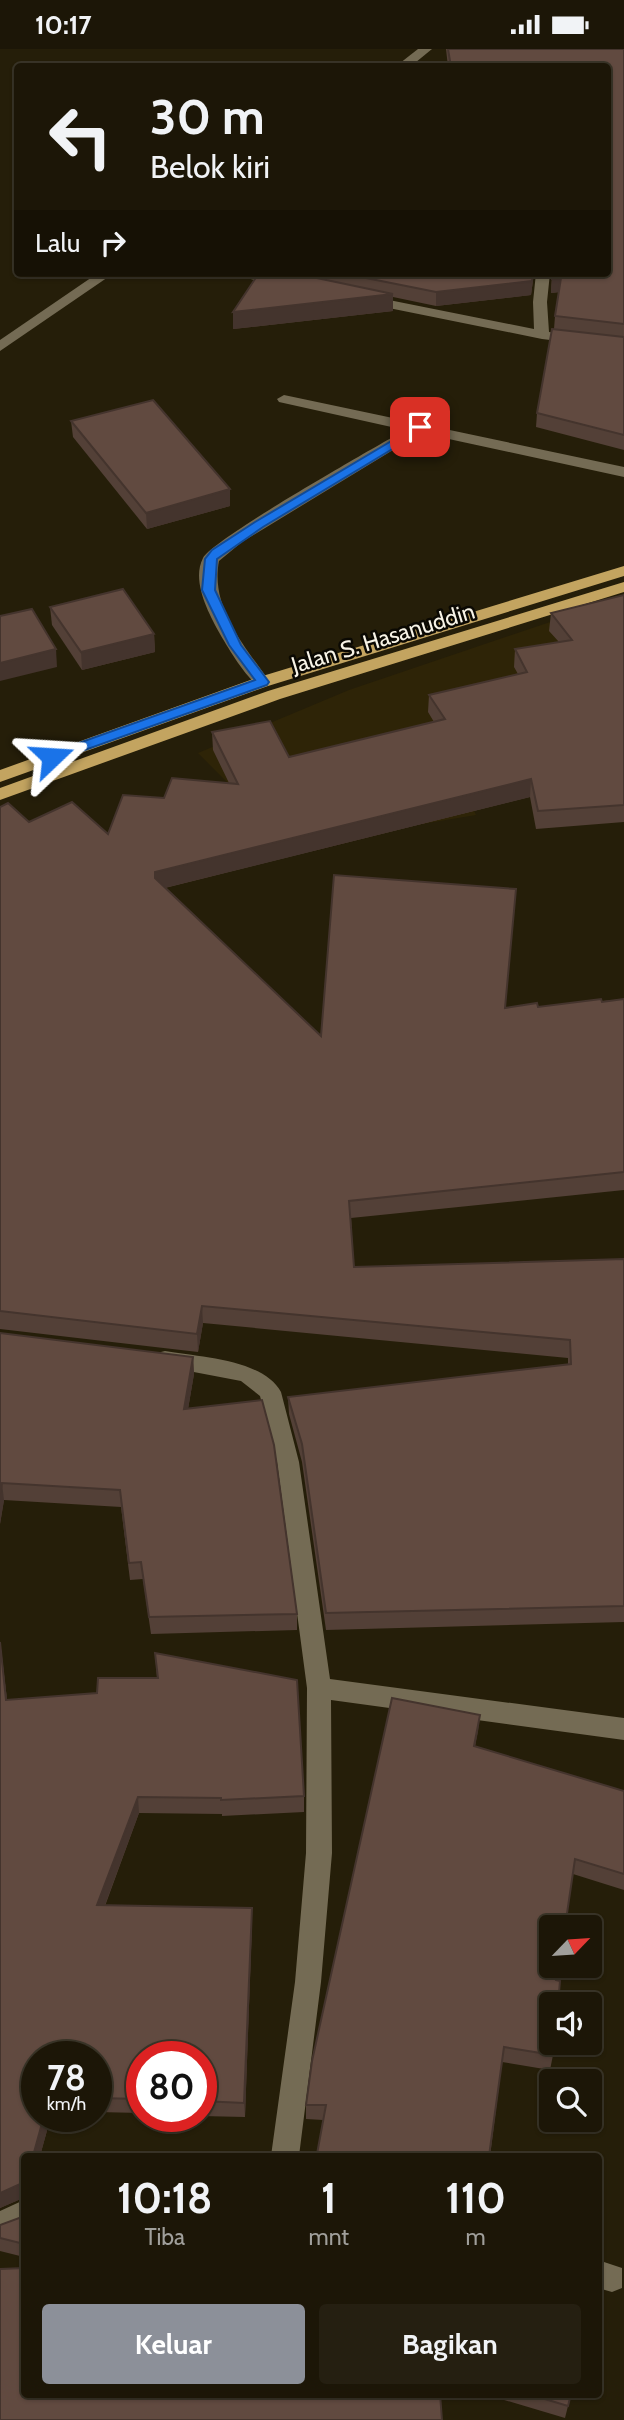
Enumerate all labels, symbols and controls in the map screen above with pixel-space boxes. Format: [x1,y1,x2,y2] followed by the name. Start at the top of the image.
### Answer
[35,9,92,41] text: 10:17
[150,87,265,146] text: 30 m
[35,91,126,182] icon: left
[150,147,270,186] text: Belok kiri
[94,224,132,262] icon: right
[35,227,80,259] text: Lalu
[390,397,450,457] pin
[401,408,439,446] icon: arrive
[287,597,478,680] street label: Jalan S. Hasanuddin
[15,720,89,794] position arrow
[539,1915,602,1977] north arrow
[539,1915,602,2132] map controls
[539,1992,602,2055] button: sound
[126,2041,217,2132] speed limit sign: 80
[47,2056,86,2099] text: 78
[539,2069,602,2132] button: search
[47,2093,86,2115] text: km/h
[117,2172,212,2224] text: 10:18
[321,2172,337,2224] text: 1
[445,2172,506,2224] text: 110
[144,2223,185,2251] text: Tiba
[309,2223,349,2251] text: mnt
[465,2223,486,2251] text: m
[42,2304,305,2384] button: Keluar
[319,2304,581,2384] button: Bagikan

